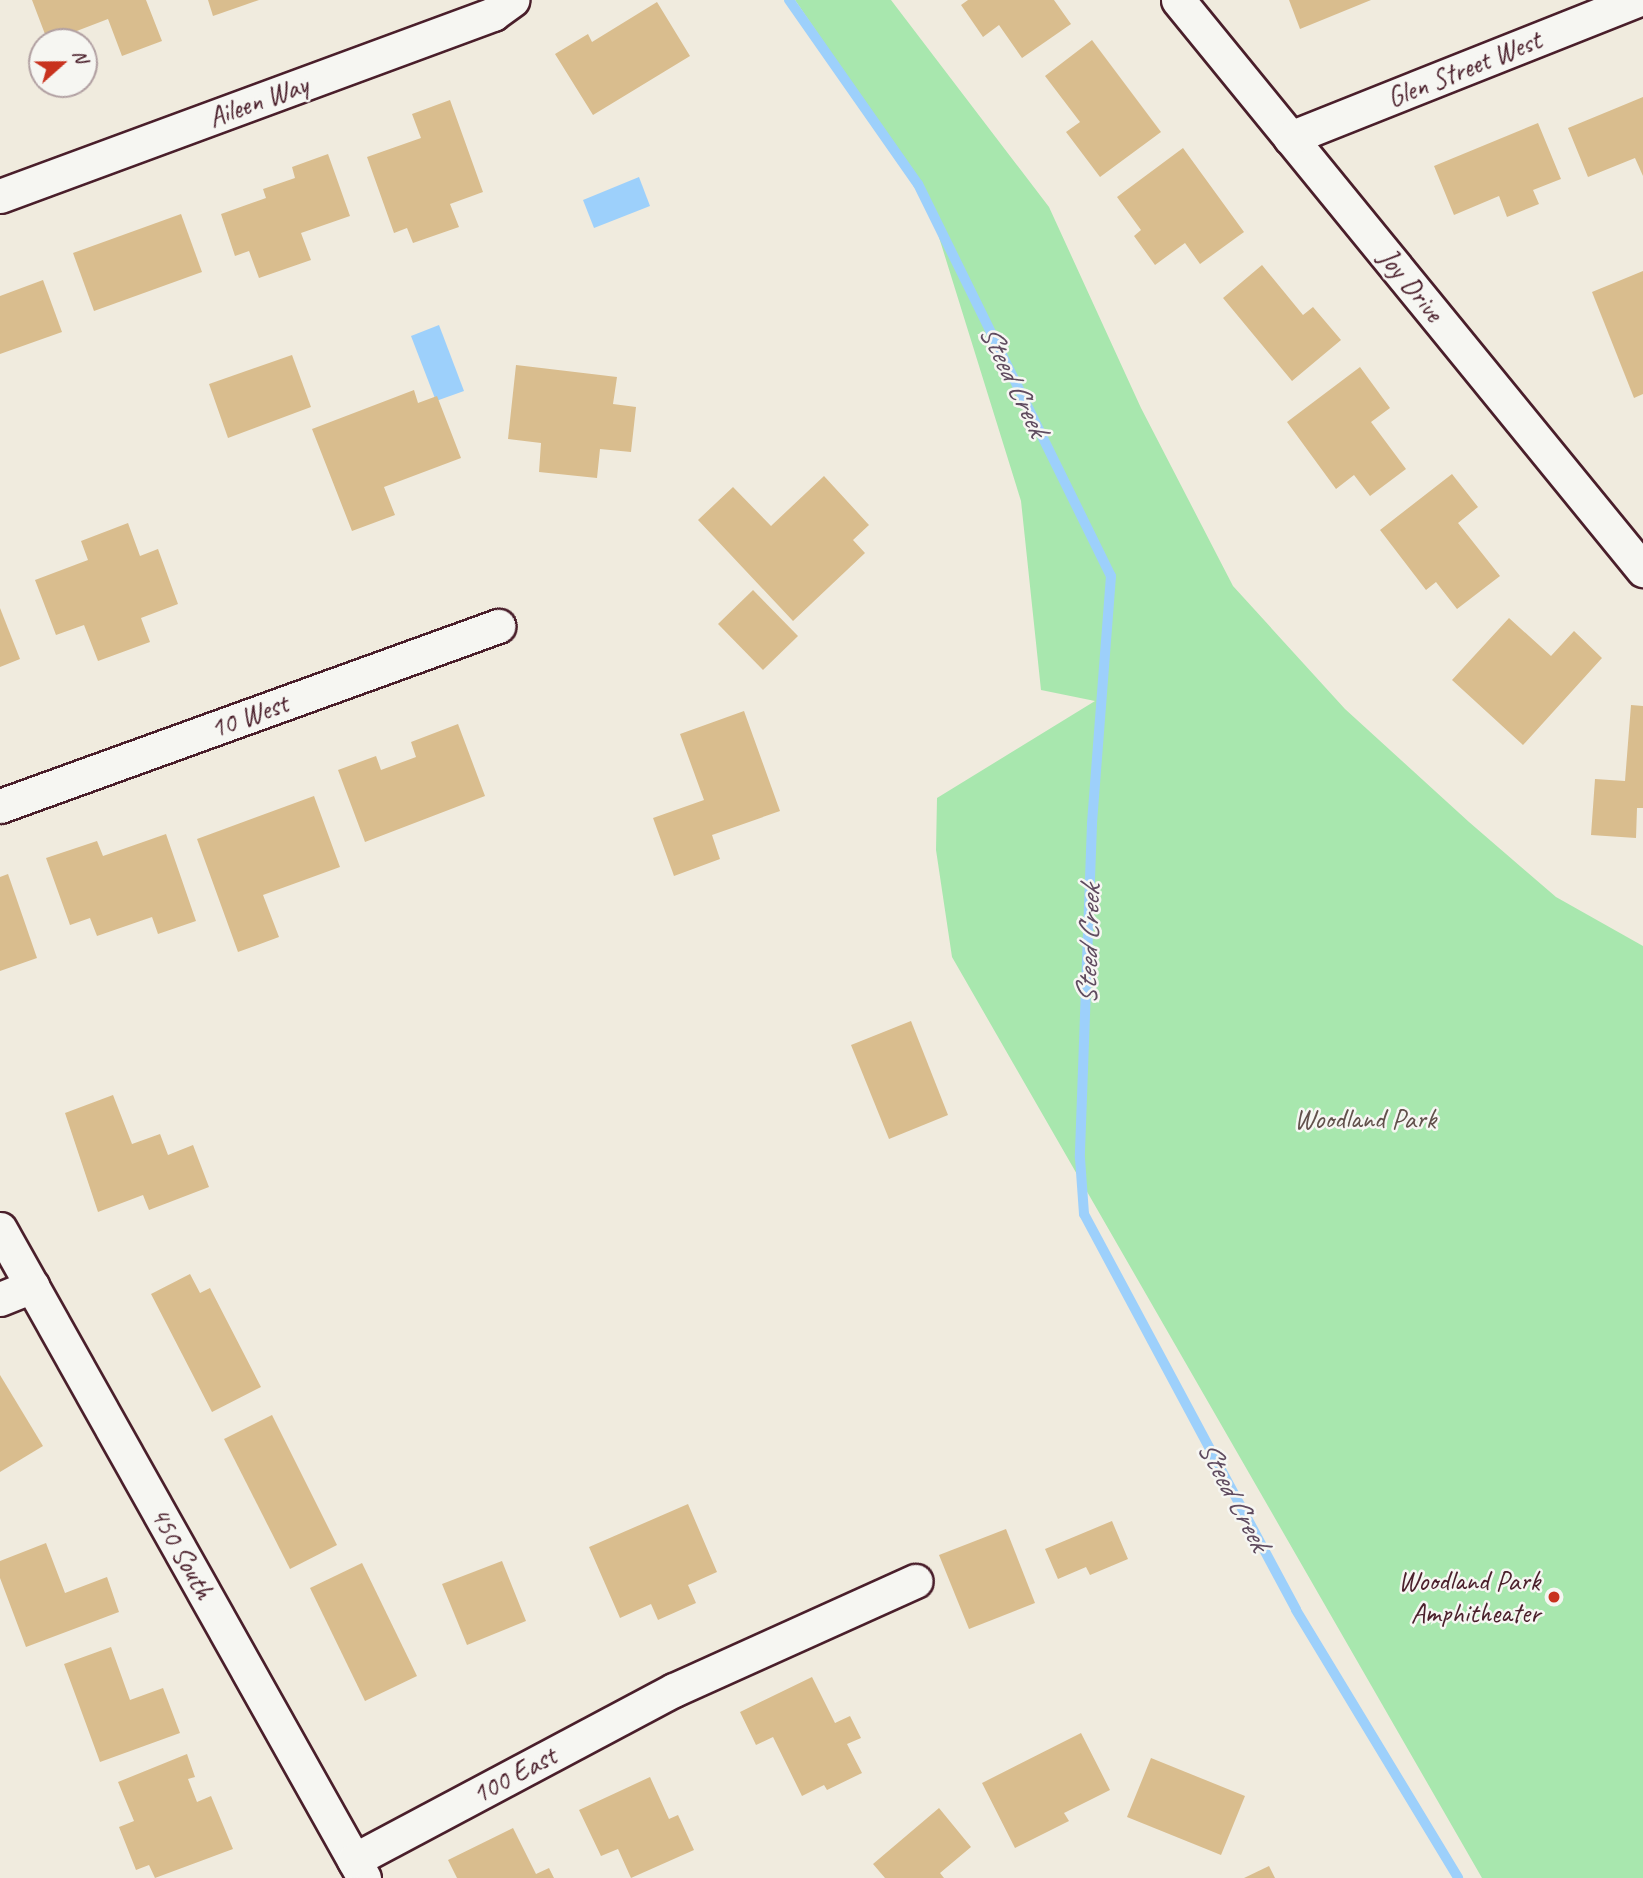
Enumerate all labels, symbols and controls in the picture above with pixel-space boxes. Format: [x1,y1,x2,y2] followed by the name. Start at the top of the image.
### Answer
[1382,23,1546,115] street label: Glen Street West
[28,28,98,98] north arrow
[67,46,94,66] text: N
[204,68,312,134] street label: Aileen Way
[1371,242,1451,328] street label: Joy Drive
[972,319,1056,441] water label: Steed Creek
[206,686,292,746] street label: 10 West
[1068,885,1108,1005] water label: Steed Creek
[1294,1102,1436,1136] park label: Woodland Park
[1190,1434,1278,1556] water label: Steed Creek
[143,1501,221,1605] street label: 450 South
[1398,1564,1540,1630] place label: Woodland Park Amphitheater
[1546,1589,1562,1605] marker: Woodland Park Amphitheater
[466,1739,562,1811] street label: 100 East

